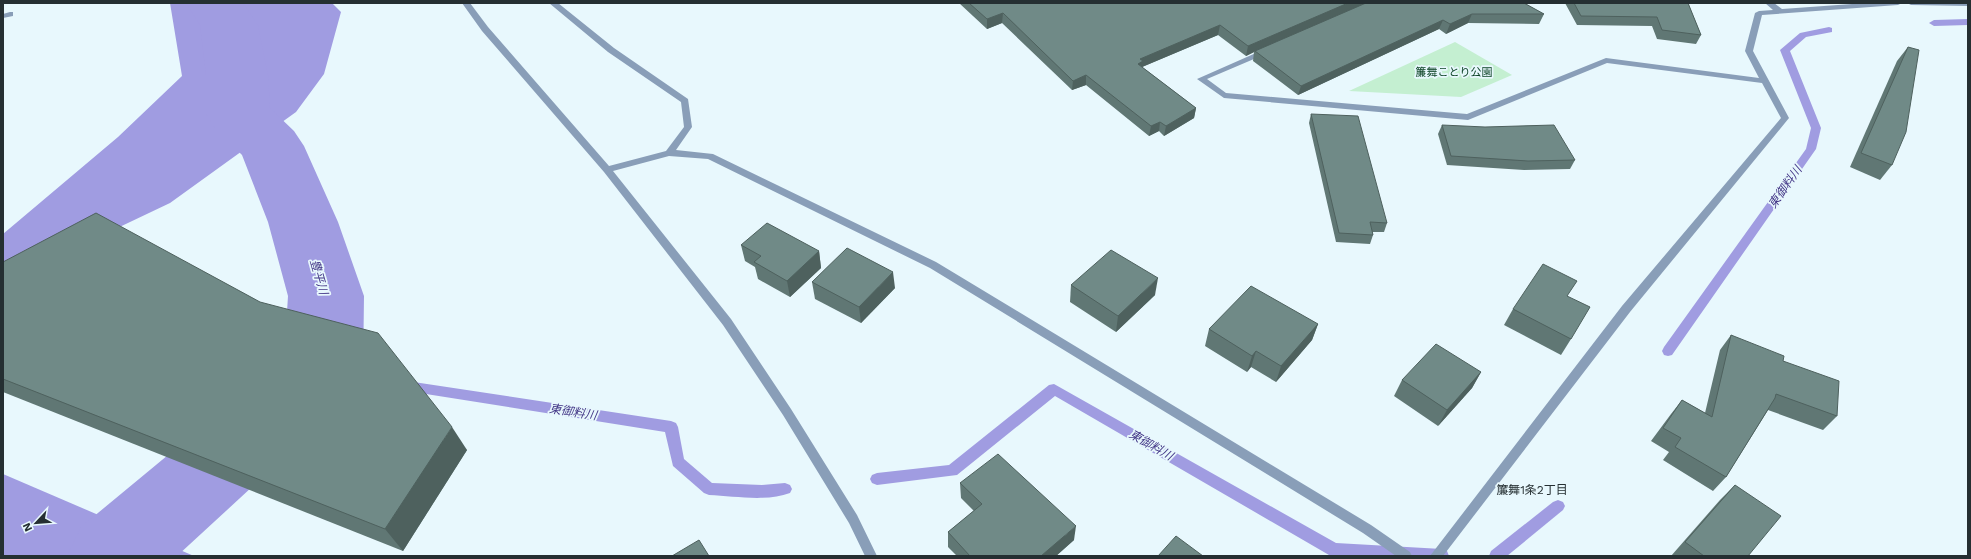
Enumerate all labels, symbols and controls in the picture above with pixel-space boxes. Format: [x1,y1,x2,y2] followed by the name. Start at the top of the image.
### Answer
[1416,66,1493,79] park label: 簾舞ことり公園
[1765,162,1806,211] water label: 東御料川
[307,258,331,298] water label: 豊平川
[548,401,600,423] water label: 東御料川
[1127,427,1177,464] water label: 東御料川
[1496,483,1568,497] district label: 簾舞1条2丁目
[16,503,56,543] north arrow
[20,521,35,534] text: N

